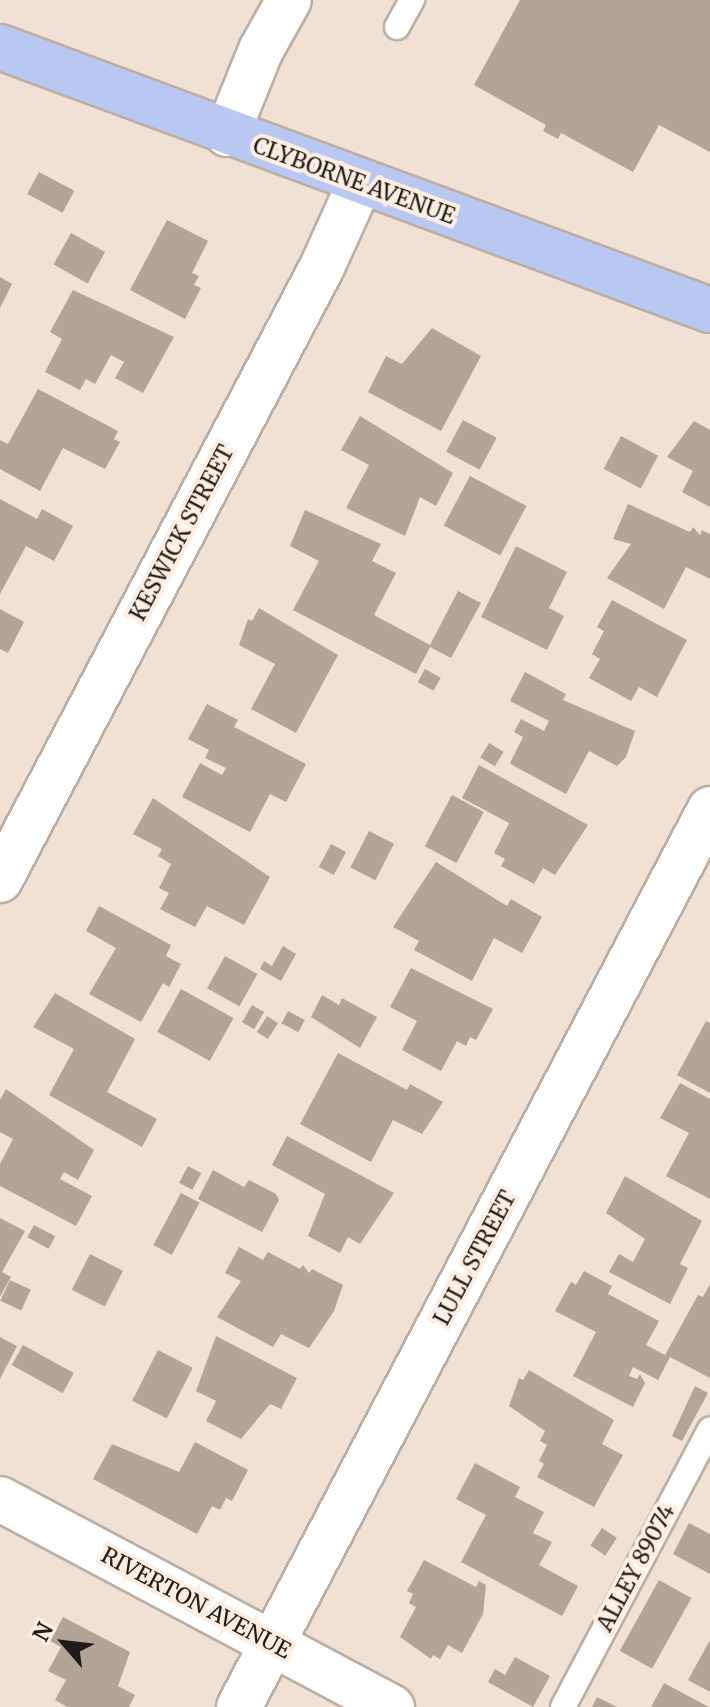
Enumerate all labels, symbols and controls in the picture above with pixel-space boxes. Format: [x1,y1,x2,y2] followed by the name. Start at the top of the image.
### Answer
[249,132,459,230] street label: CLYBORNE AVENUE
[125,441,239,625] street label: KESWICK STREET
[429,1186,521,1330] street label: LULL STREET
[592,1500,680,1636] street label: ALLEY 89074
[97,1542,295,1664] street label: RIVERTON AVENUE
[24,1603,104,1683] north arrow
[26,1617,59,1646] text: N

